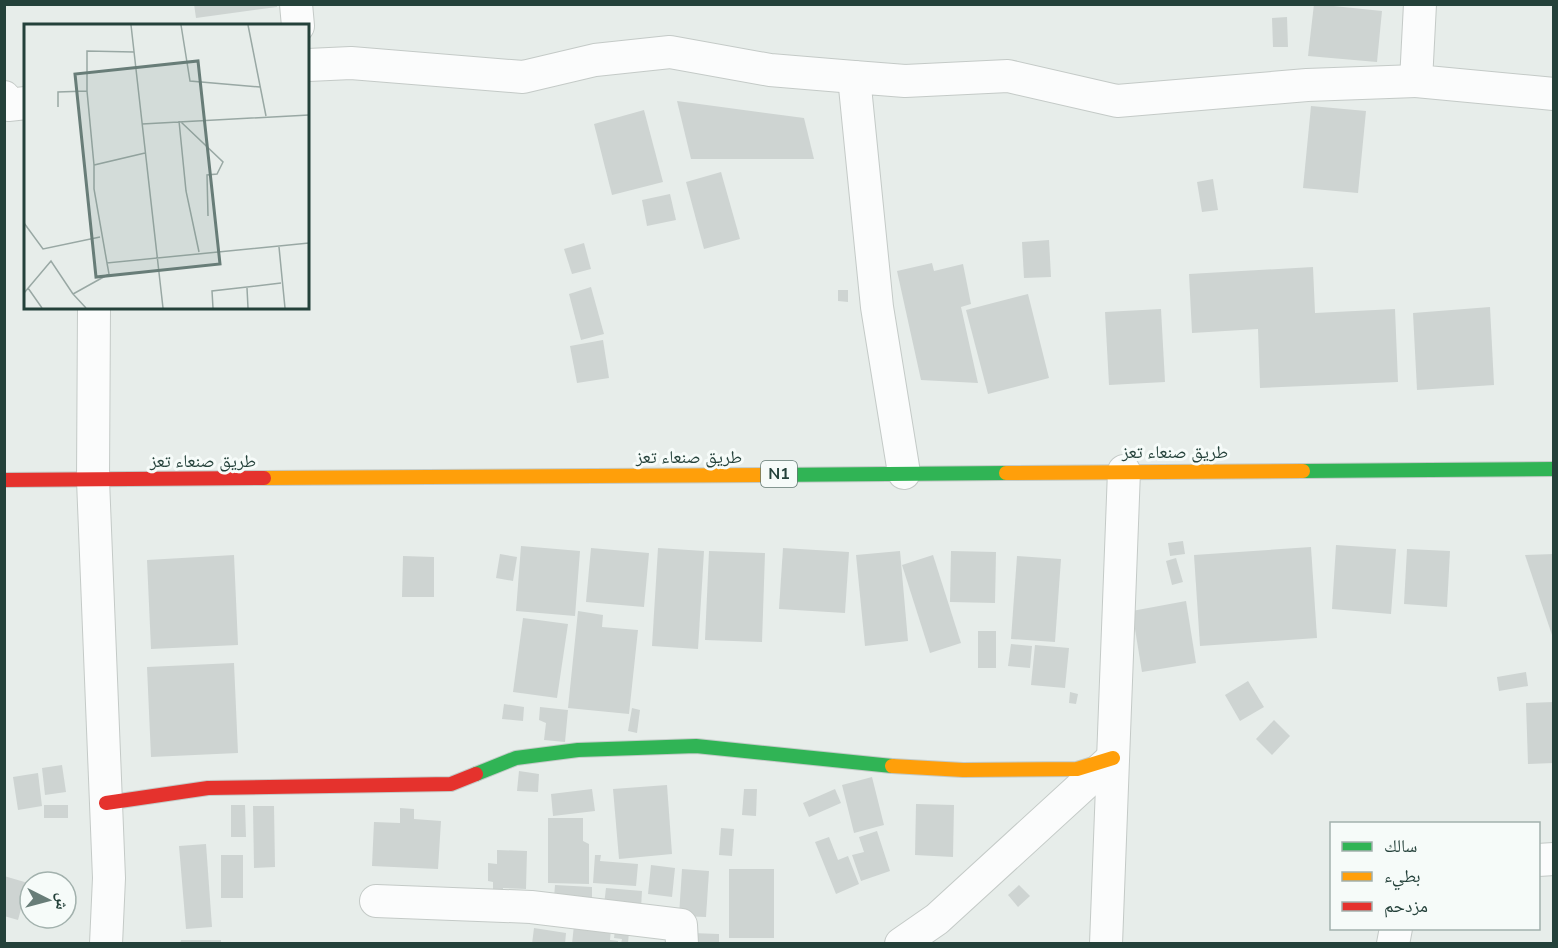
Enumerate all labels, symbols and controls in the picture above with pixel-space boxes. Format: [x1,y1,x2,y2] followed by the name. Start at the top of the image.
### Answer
[24,24,309,309] inset map
[1121,440,1228,464] street label: طريق صنعاء تعز
[635,445,742,469] street label: طريق صنعاء تعز
[149,449,256,473] street label: طريق صنعاء تعز
[761,461,797,487] road number: N1
[1330,822,1540,930] legend
[1384,834,1417,858] text: سالك
[1384,864,1421,891] text: بطيء
[18,870,78,930] north arrow
[50,892,74,911] text: ش
[1384,894,1428,918] text: مزدحم

